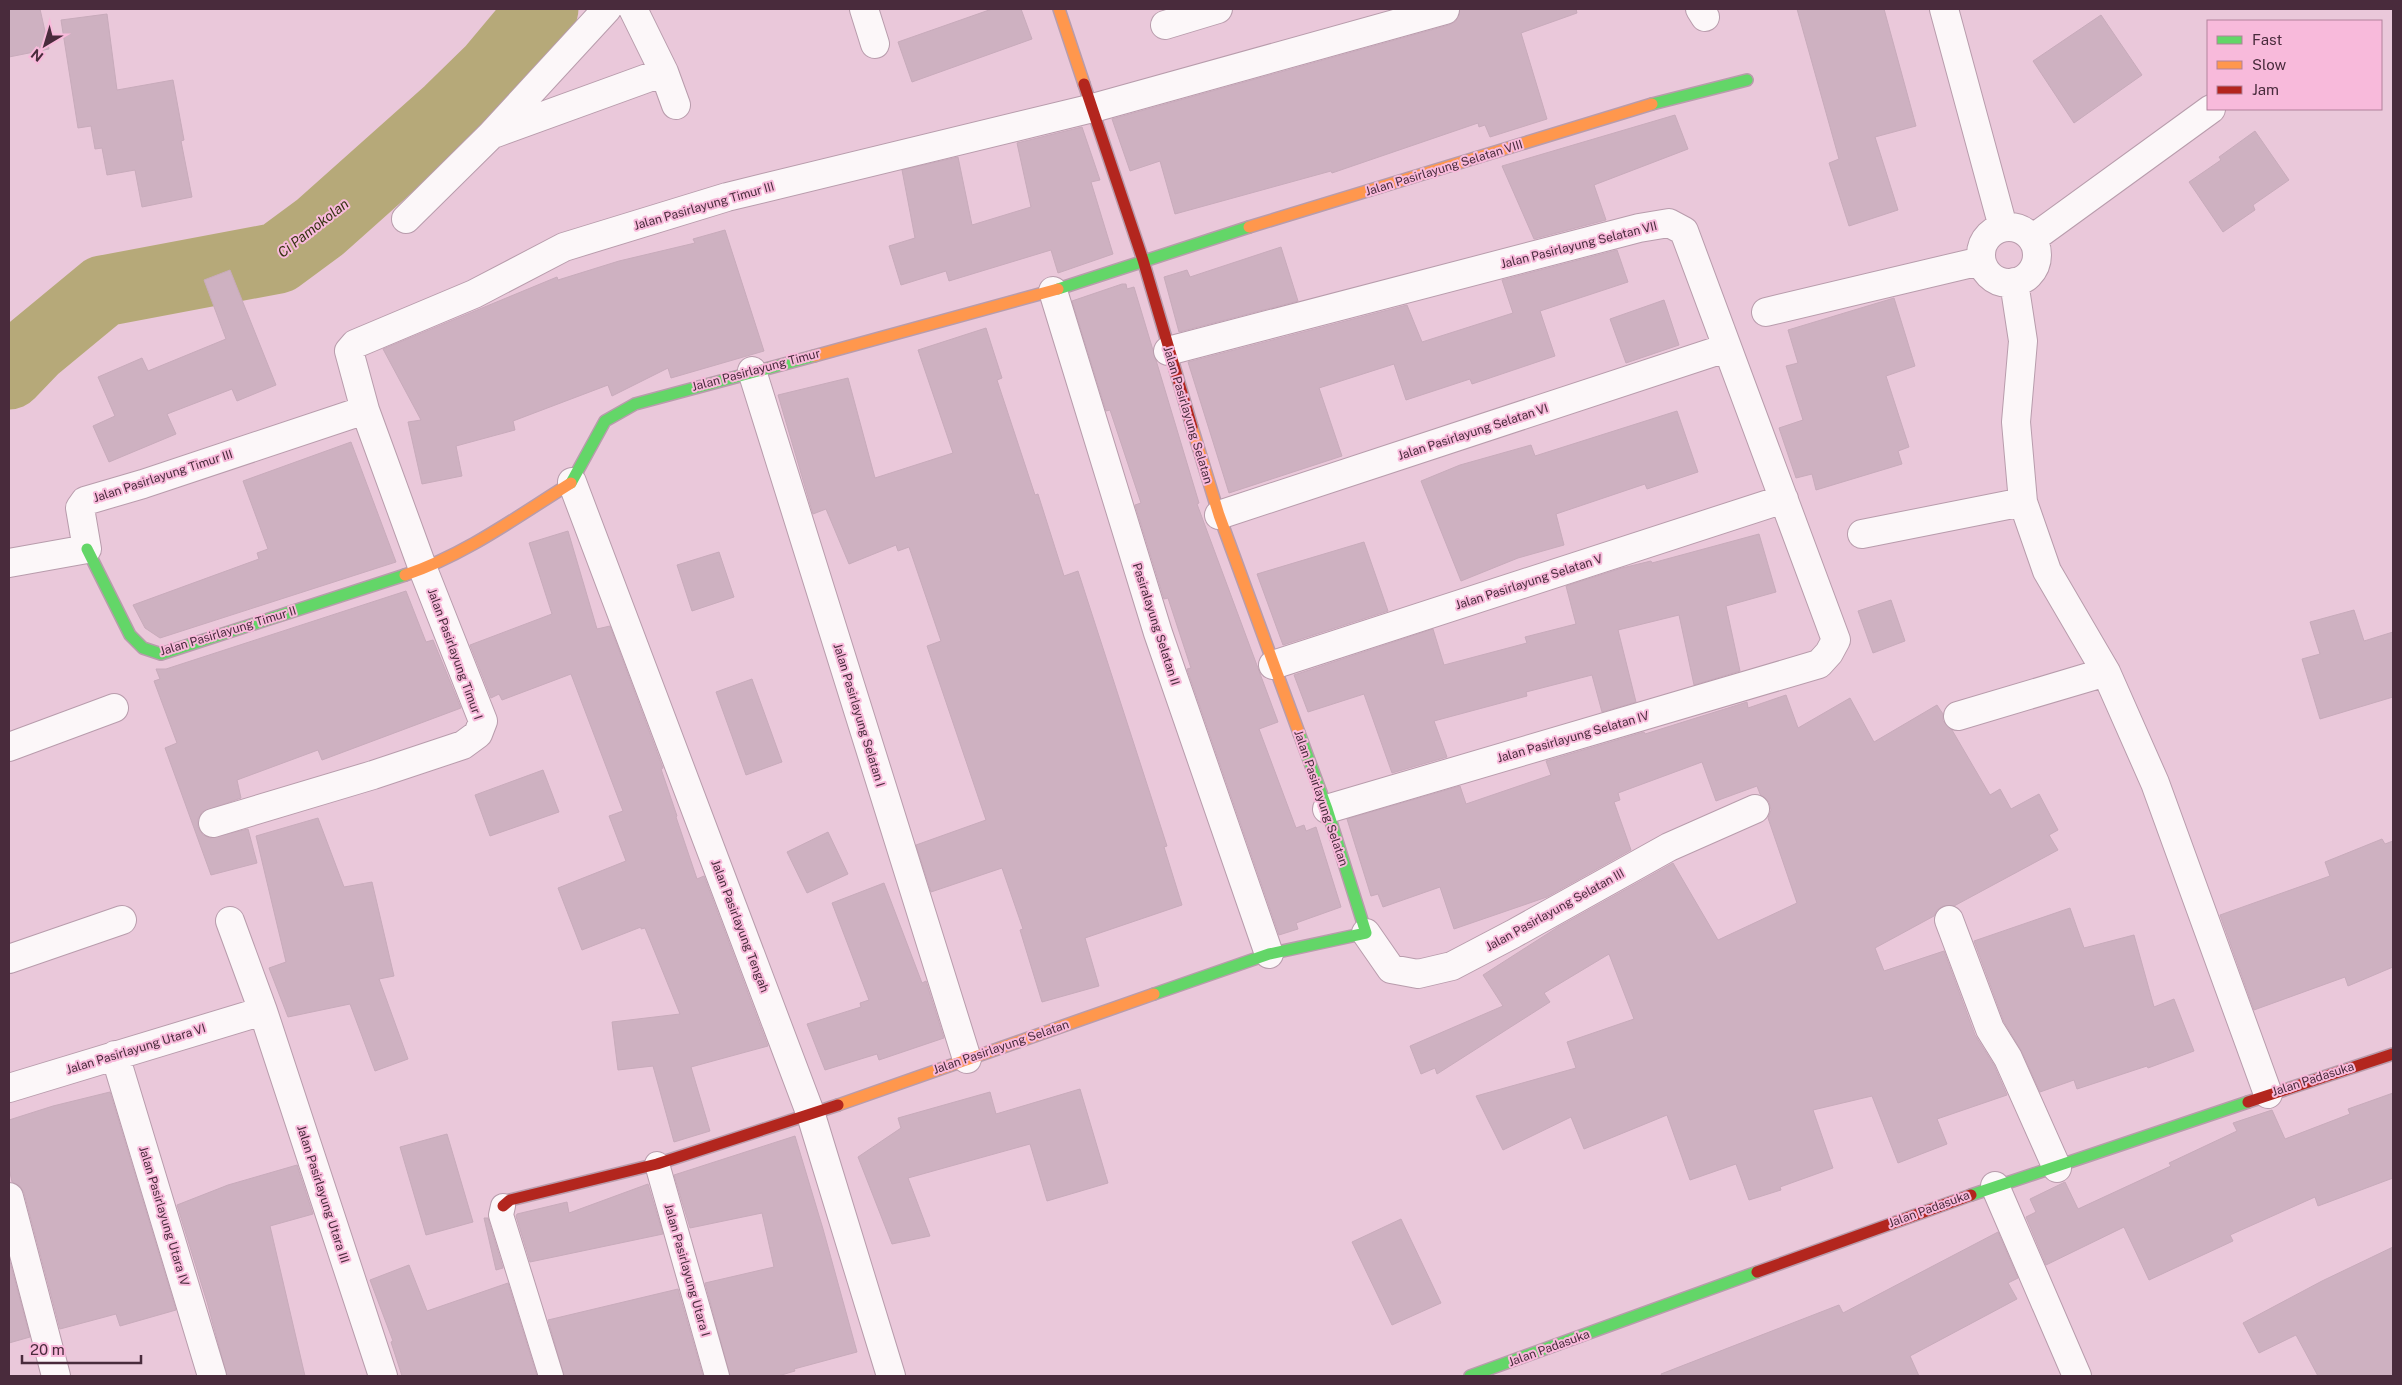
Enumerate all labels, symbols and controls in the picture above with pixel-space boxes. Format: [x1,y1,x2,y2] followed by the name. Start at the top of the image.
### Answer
[20,20,70,70] north arrow
[2207,20,2382,110] legend
[2252,31,2282,48] text: Fast
[28,46,46,65] text: N
[2252,56,2287,73] text: Slow
[2252,81,2279,98] text: Jam
[1364,137,1524,199] street label: Jalan Pasirlayung Selatan VIII
[632,179,776,233] street label: Jalan Pasirlayung Timur III
[274,195,352,261] water label: Ci Pamokolan
[1499,219,1659,271] street label: Jalan Pasirlayung Selatan VII
[1160,345,1216,486] street label: Jalan Pasirlayung Selatan
[690,346,822,394] street label: Jalan Pasirlayung Timur
[1396,401,1550,463] street label: Jalan Pasirlayung Selatan VI
[92,447,234,505] street label: Jalan Pasirlayung Timur III
[1454,552,1604,612] street label: Jalan Pasirlayung Selatan V
[1130,561,1182,687] street label: Pasiralayung Selatan II
[425,586,485,722] street label: Jalan Pasirlayung Timur I
[158,604,298,658] street label: Jalan Pasirlayung Timur II
[830,642,888,788] street label: Jalan Pasirlayung Selatan I
[1495,709,1651,765] street label: Jalan Pasirlayung Selatan IV
[1291,728,1351,868] street label: Jalan Pasirlayung Selatan
[708,858,772,994] street label: Jalan Pasirlayung Tengah
[1483,866,1627,954] street label: Jalan Pasirlayung Selatan III
[931,1017,1071,1077] street label: Jalan Pasirlayung Selatan
[65,1021,207,1077] street label: Jalan Pasirlayung Utara VI
[2270,1059,2356,1099] street label: Jalan Padasuka
[294,1123,352,1265] street label: Jalan Pasirlayung Utara III
[136,1144,192,1288] street label: Jalan Pasirlayung Utara IV
[1886,1188,1972,1230] street label: Jalan Padasuka
[661,1202,713,1338] street label: Jalan Pasirlayung Utara I
[1506,1327,1592,1369] street label: Jalan Padasuka
[22,1332,141,1364] scale bar
[30,1341,65,1358] text: 20 m

